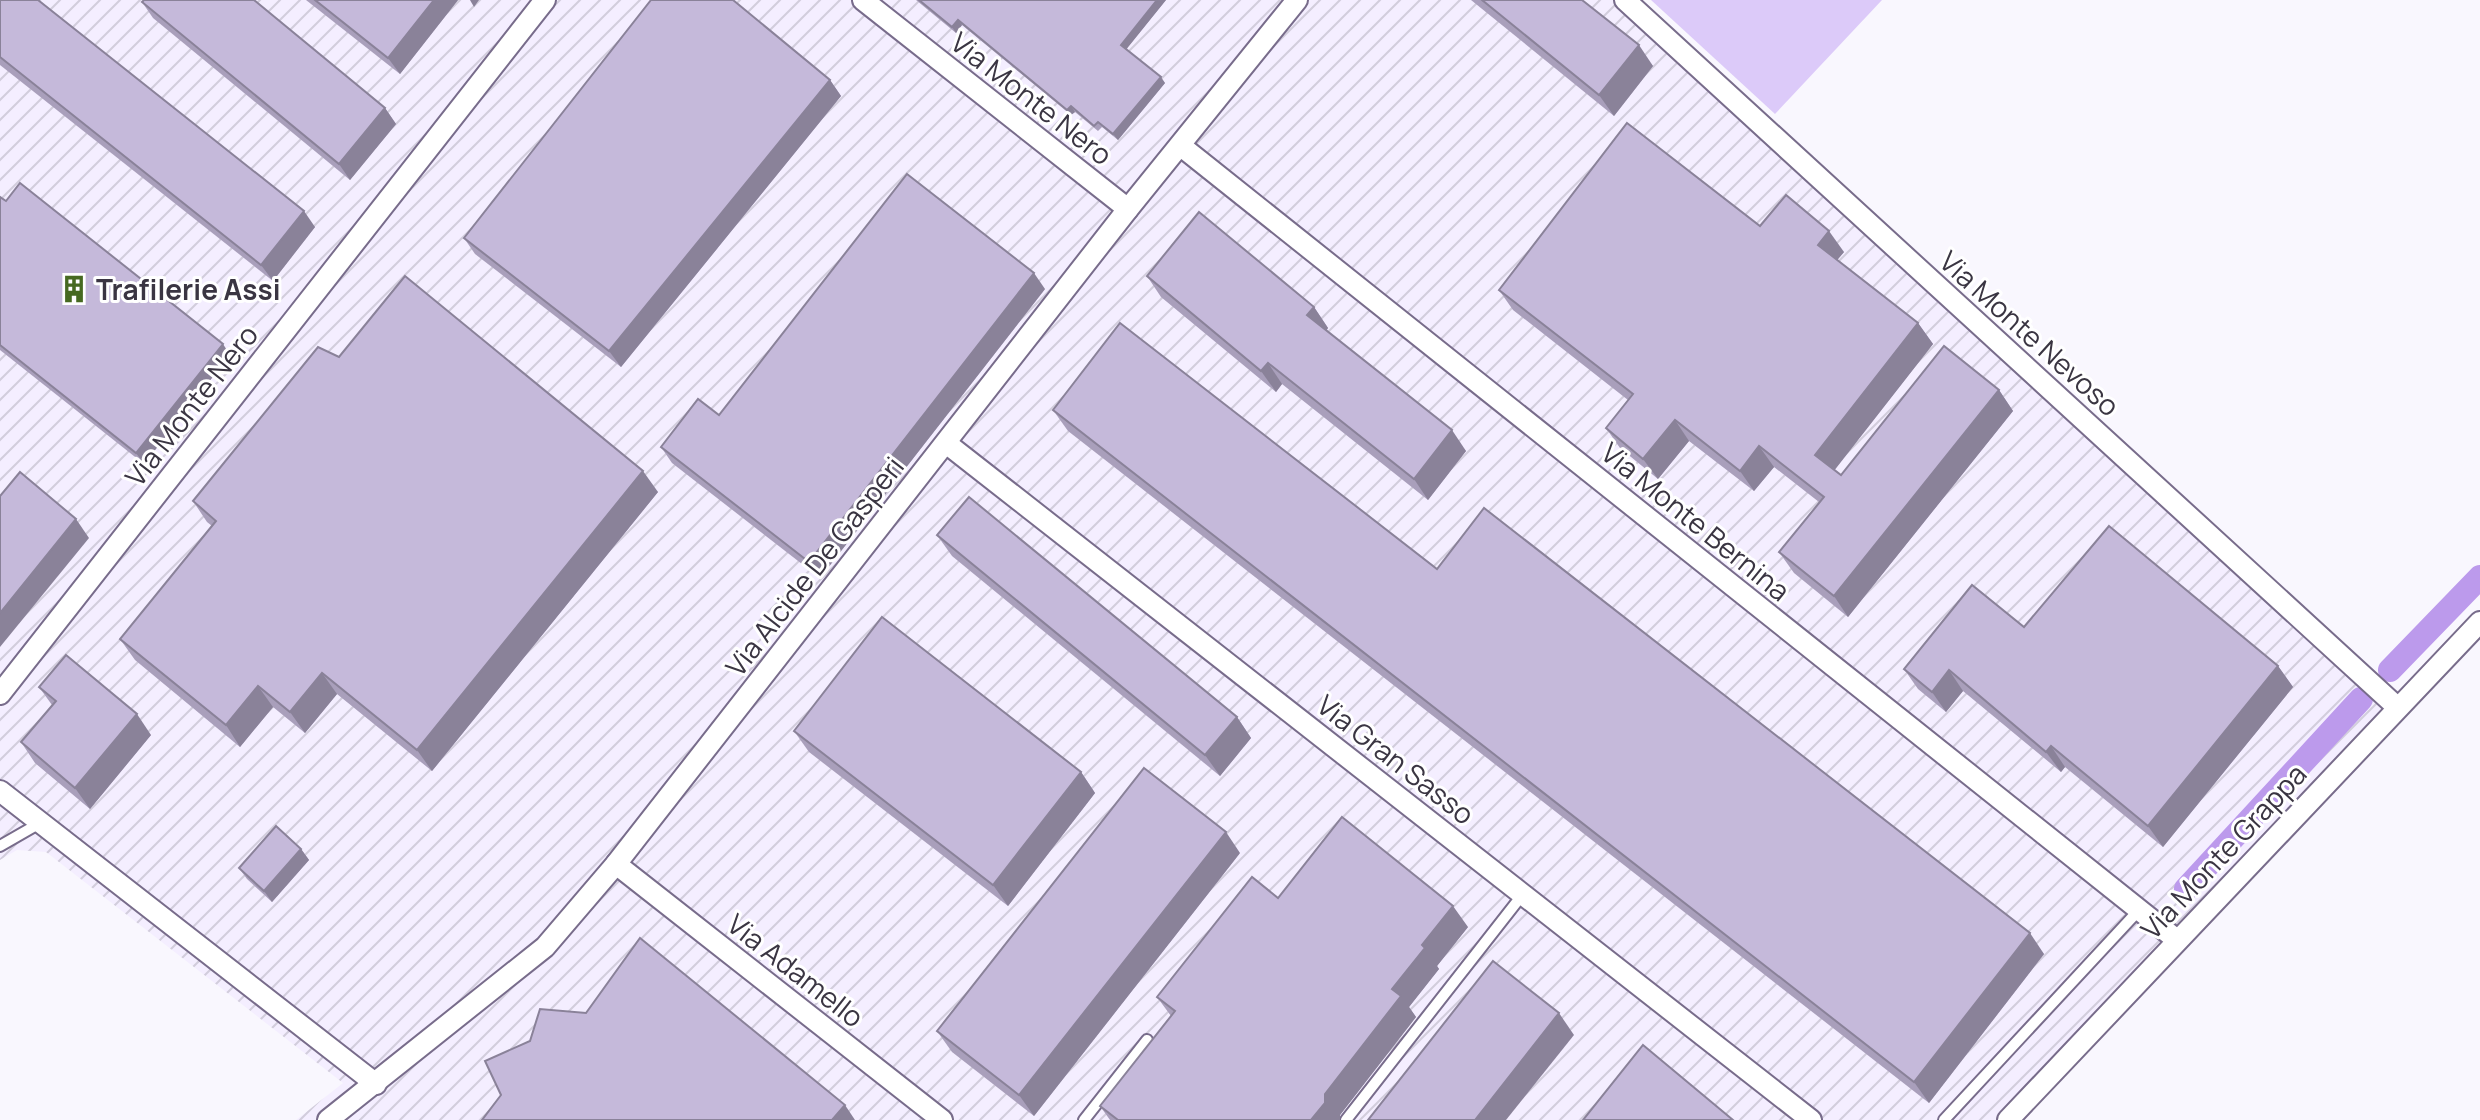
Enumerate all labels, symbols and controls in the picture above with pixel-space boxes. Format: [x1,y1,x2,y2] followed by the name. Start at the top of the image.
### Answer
[943,23,1121,173] street label: Via Monte Nero
[1932,242,2128,424] street label: Via Monte Nevoso
[96,270,281,308] place label: Trafilerie Assi
[59,274,89,304] building icon: Trafilerie Assi
[116,316,266,494] street label: Via Monte Nero
[1594,433,1798,609] street label: Via Monte Bernina
[716,448,912,684] street label: Via Alcide De Gasperi
[1309,686,1483,832] street label: Via Gran Sasso
[2132,755,2314,947] street label: Via Monte Grappa
[720,905,872,1035] street label: Via Adamello

